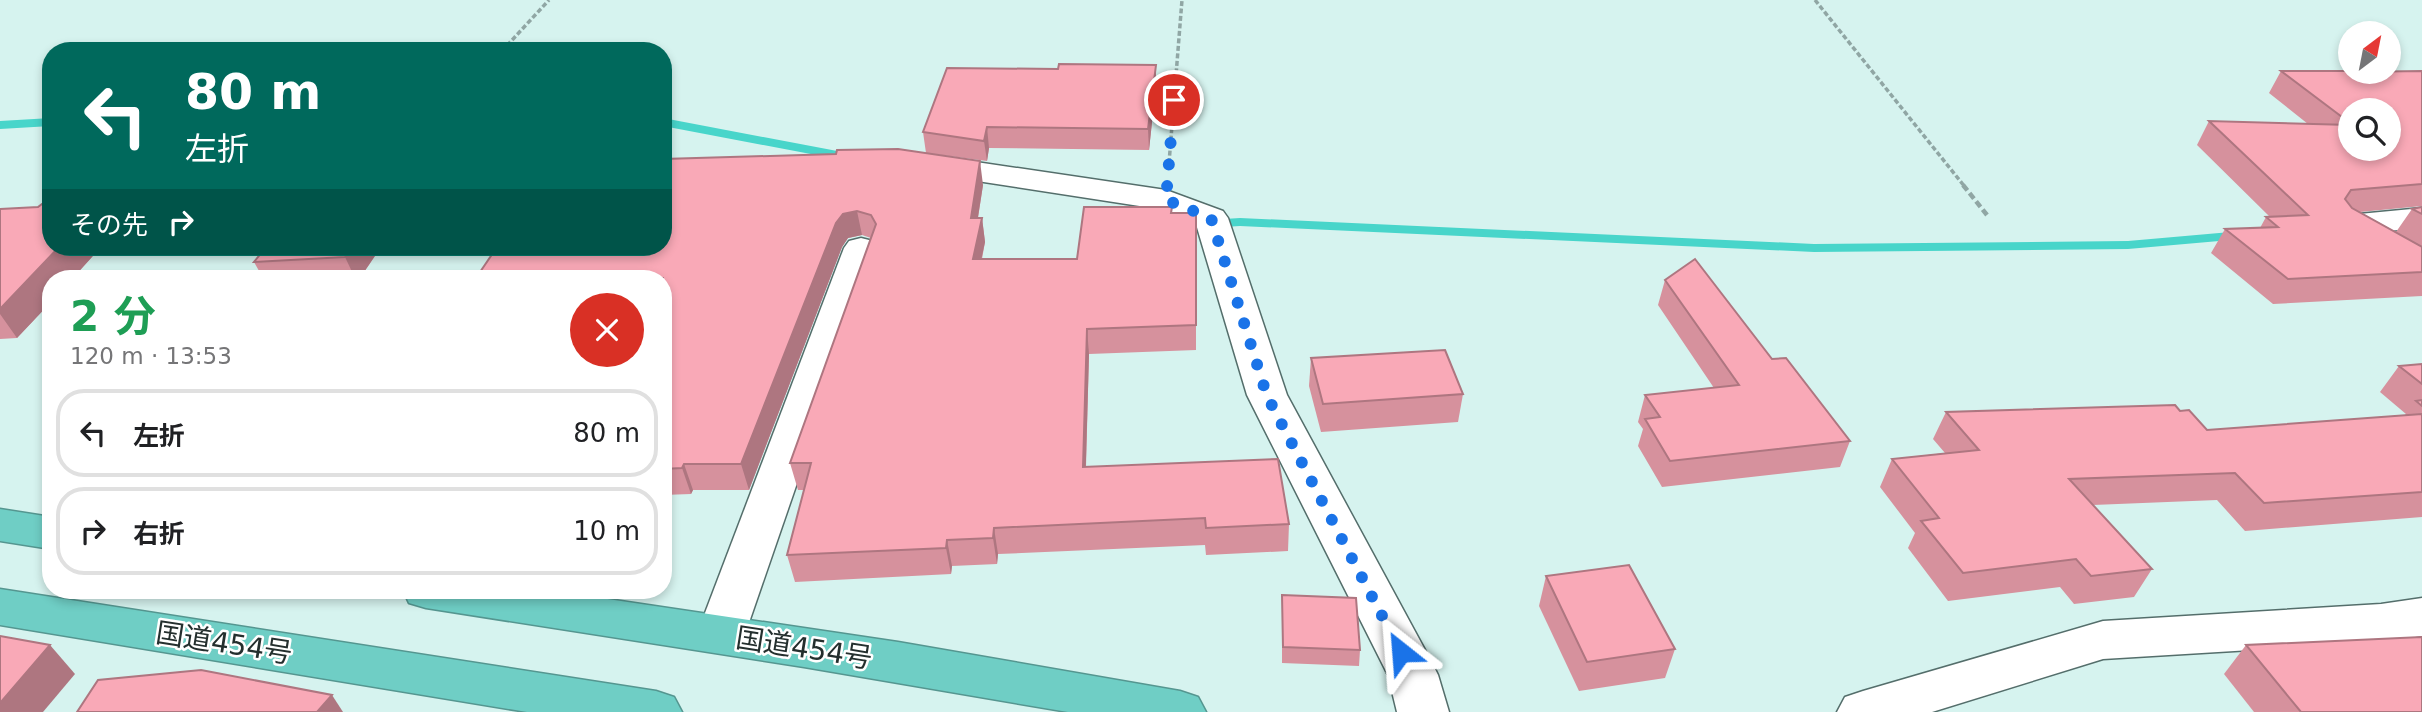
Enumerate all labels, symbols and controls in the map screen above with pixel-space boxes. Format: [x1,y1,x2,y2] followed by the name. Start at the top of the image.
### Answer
[2338,21,2401,84] north arrow
[2338,21,2401,161] map controls
[185,64,321,121] text: 80 m
[70,70,161,161] icon: left
[1144,70,1204,130] pin
[1155,81,1193,119] icon: arrive
[2338,98,2401,161] button: search
[185,130,249,168] text: 左折
[162,203,200,241] icon: right
[70,210,148,240] text: その先
[70,292,156,341] text: 2 分
[570,293,644,367] button: close
[70,343,232,369] text: 120 m · 13:53
[74,414,112,452] icon: left
[573,418,640,448] text: 80 m
[133,421,185,451] text: 左折
[74,512,112,550] icon: right
[573,516,640,546] text: 10 m
[133,519,185,549] text: 右折
[1364,615,1438,689] position arrow
[154,616,294,670] street label: 国道454号
[734,621,874,675] street label: 国道454号

